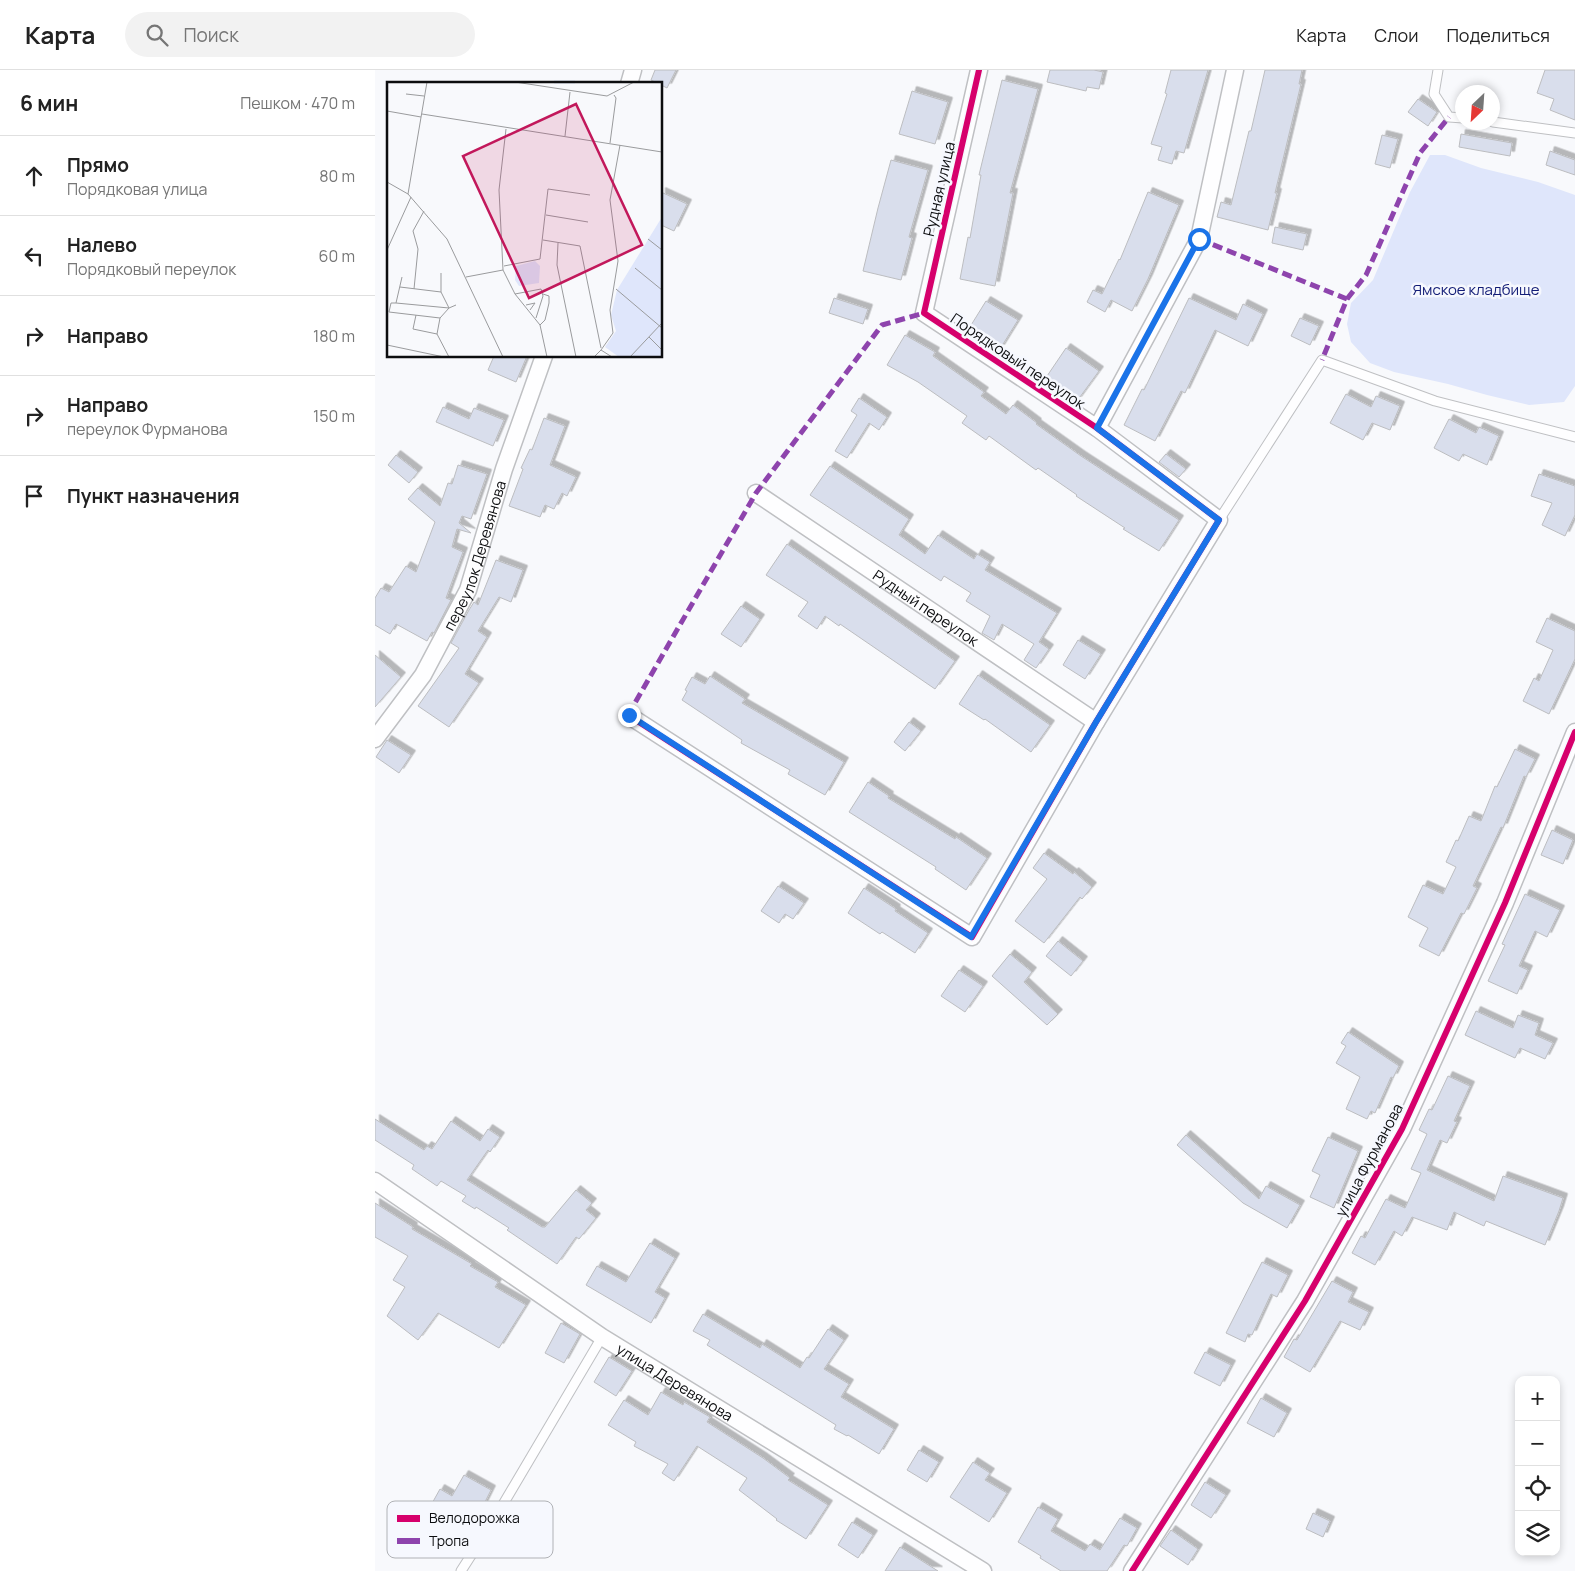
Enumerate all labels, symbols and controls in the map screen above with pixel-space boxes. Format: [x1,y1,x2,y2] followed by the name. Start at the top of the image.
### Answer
[125,12,475,57] search box
[25,18,95,51] text: Карта
[143,21,171,49] icon: search
[183,22,239,48] text: Поиск
[1296,23,1346,47] text: Карта
[1374,23,1418,47] text: Слои
[1446,23,1550,47] text: Поделиться
[387,82,663,358] inset map
[1455,85,1500,130] north arrow
[20,89,78,117] text: 6 мин
[240,92,355,114] text: Пешком · 470 m
[918,140,960,238] street label: Рудная улица
[67,152,129,178] text: Прямо
[20,162,48,190] icon: ahead
[319,165,355,187] text: 80 m
[67,178,207,200] text: Порядковая улица
[1188,228,1211,251] route start
[67,232,137,258] text: Налево
[20,242,48,270] icon: left
[319,245,355,267] text: 60 m
[67,258,236,280] text: Порядковый переулок
[1413,279,1540,300] park label: Ямское кладбище
[946,308,1090,414] street label: Порядковый переулок
[20,322,48,350] icon: right
[67,323,148,349] text: Направо
[313,325,355,347] text: 180 m
[67,392,148,418] text: Направо
[20,402,48,430] icon: right
[313,405,355,427] text: 150 m
[67,418,228,440] text: переулок Фурманова
[438,478,511,634] street label: переулок Деревянова
[20,482,48,510] icon: arrive
[67,483,240,509] text: Пункт назначения
[869,564,984,651] street label: Рудный переулок
[618,704,641,727] route end
[1330,1100,1408,1220] street label: улица Фурманова
[613,1338,737,1426] street label: улица Деревянова
[1515,1376,1560,1556] map controls
[1515,1376,1560,1421] button: +
[1515,1421,1560,1466] button: −
[1515,1466,1560,1511] button: locate
[387,1501,553,1558] legend
[429,1508,520,1527] text: Велодорожка
[1515,1511,1560,1556] button: layers
[429,1531,469,1550] text: Тропа

